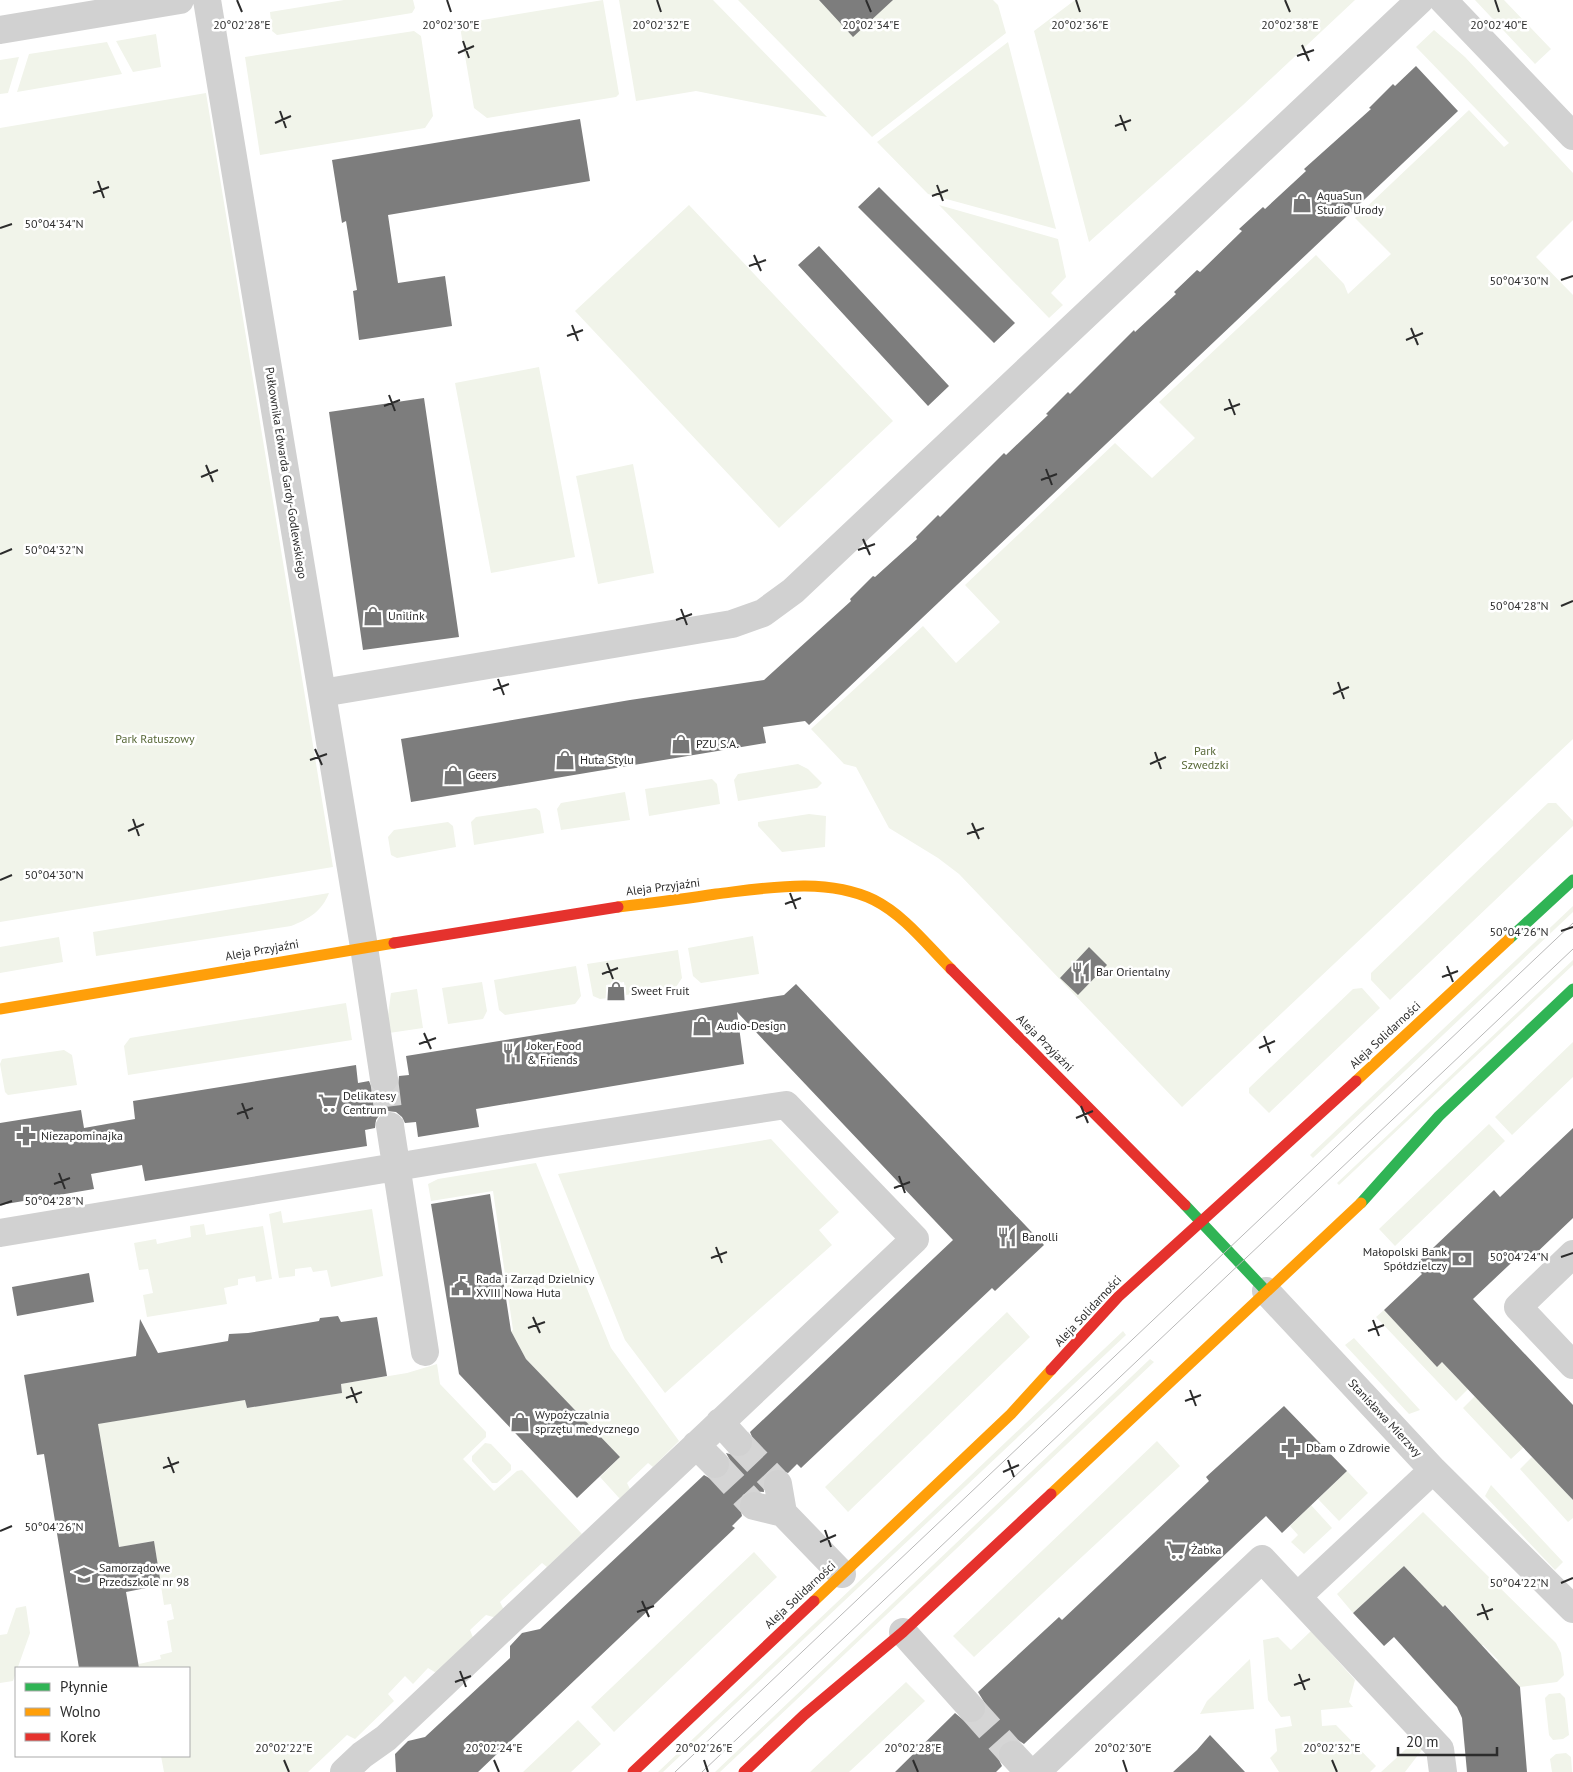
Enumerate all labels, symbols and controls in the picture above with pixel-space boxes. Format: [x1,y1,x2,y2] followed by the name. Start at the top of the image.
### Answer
[213,17,271,32] text: 20°02'28"E
[422,17,480,32] text: 20°02'30"E
[632,17,690,32] text: 20°02'32"E
[842,17,900,32] text: 20°02'34"E
[1051,17,1109,32] text: 20°02'36"E
[1261,17,1319,32] text: 20°02'38"E
[1470,17,1528,32] text: 20°02'40"E
[1317,188,1384,217] place label: AquaSun Studio Urody
[1291,192,1313,214] shop icon: AquaSun Studio Urody
[24,216,84,231] text: 50°04'34"N
[1489,273,1549,288] text: 50°04'30"N
[262,366,311,580] street label: Pułkownika Edwarda Gardy-Godlewskiego
[24,542,84,557] text: 50°04'32"N
[1489,598,1549,613] text: 50°04'28"N
[362,605,384,627] shop icon: Unilink
[388,608,425,623] place label: Unilink
[115,731,195,746] park label: Park Ratuszowy
[670,733,692,755] shop icon: PZU S.A.
[696,736,739,751] place label: PZU S.A.
[1181,743,1229,772] park label: Park Szwedzki
[554,749,576,771] shop icon: Huta Stylu
[580,752,634,767] place label: Huta Stylu
[442,764,464,786] shop icon: Geers
[468,767,497,782] place label: Geers
[24,867,84,882] text: 50°04'30"N
[625,875,701,898] street label: Aleja Przyjaźni
[1489,924,1549,939] text: 50°04'26"N
[224,936,300,963] street label: Aleja Przyjaźni
[1070,961,1092,983] restaurant icon: Bar Orientalny
[1096,964,1170,979] place label: Bar Orientalny
[605,980,627,1002] shop icon: Sweet Fruit
[631,983,689,998] place label: Sweet Fruit
[1346,998,1423,1071] street label: Aleja Solidarności
[1014,1011,1077,1074] street label: Aleja Przyjaźni
[691,1015,713,1037] shop icon: Audio-Design
[717,1018,786,1033] place label: Audio-Design
[526,1038,581,1067] place label: Joker Food & Friends
[501,1042,523,1064] restaurant icon: Joker Food & Friends
[343,1088,396,1117] place label: Delikatesy Centrum
[317,1092,339,1114] supermarket icon: Delikatesy Centrum
[15,1125,37,1147] pharmacy icon: Niezapominajka
[41,1128,123,1143] place label: Niezapominajka
[24,1193,84,1208] text: 50°04'28"N
[996,1226,1018,1248] restaurant icon: Banolli
[1022,1229,1058,1244] place label: Banolli
[1363,1244,1447,1273] place label: Małopolski Bank Spółdzielczy
[1451,1248,1473,1270] bank icon: Małopolski Bank Spółdzielczy
[1489,1249,1549,1264] text: 50°04'24"N
[476,1271,595,1300] place label: Rada i Zarząd Dzielnicy XVIII Nowa Huta
[1051,1272,1124,1349] street label: Aleja Solidarności
[450,1275,472,1297] public building icon: Rada i Zarząd Dzielnicy XVIII Nowa Huta
[1345,1375,1426,1460] street label: Stanisława Mierzwy
[535,1407,639,1436] place label: Wypożyczalnia sprzętu medycznego
[509,1411,531,1433] shop icon: Wypożyczalnia sprzętu medycznego
[1280,1437,1302,1459] pharmacy icon: Dbam o Zdrowie
[1306,1440,1390,1455] place label: Dbam o Zdrowie
[24,1519,84,1534] text: 50°04'26"N
[1165,1539,1187,1561] supermarket icon: Żabka
[1191,1542,1221,1557] place label: Żabka
[761,1558,838,1631] street label: Aleja Solidarności
[99,1560,189,1589] place label: Samorządowe Przedszkole nr 98
[73,1564,95,1586] school or university icon: Samorządowe Przedszkole nr 98
[1489,1575,1549,1590] text: 50°04'22"N
[15,1667,190,1757] legend
[60,1677,108,1696] text: Płynnie
[60,1702,100,1721] text: Wolno
[1398,1724,1497,1756] scale bar
[60,1727,97,1746] text: Korek
[1406,1732,1439,1751] text: 20 m
[255,1740,313,1755] text: 20°02'22"E
[465,1740,523,1755] text: 20°02'24"E
[675,1740,733,1755] text: 20°02'26"E
[884,1740,942,1755] text: 20°02'28"E
[1094,1740,1152,1755] text: 20°02'30"E
[1303,1740,1361,1755] text: 20°02'32"E

